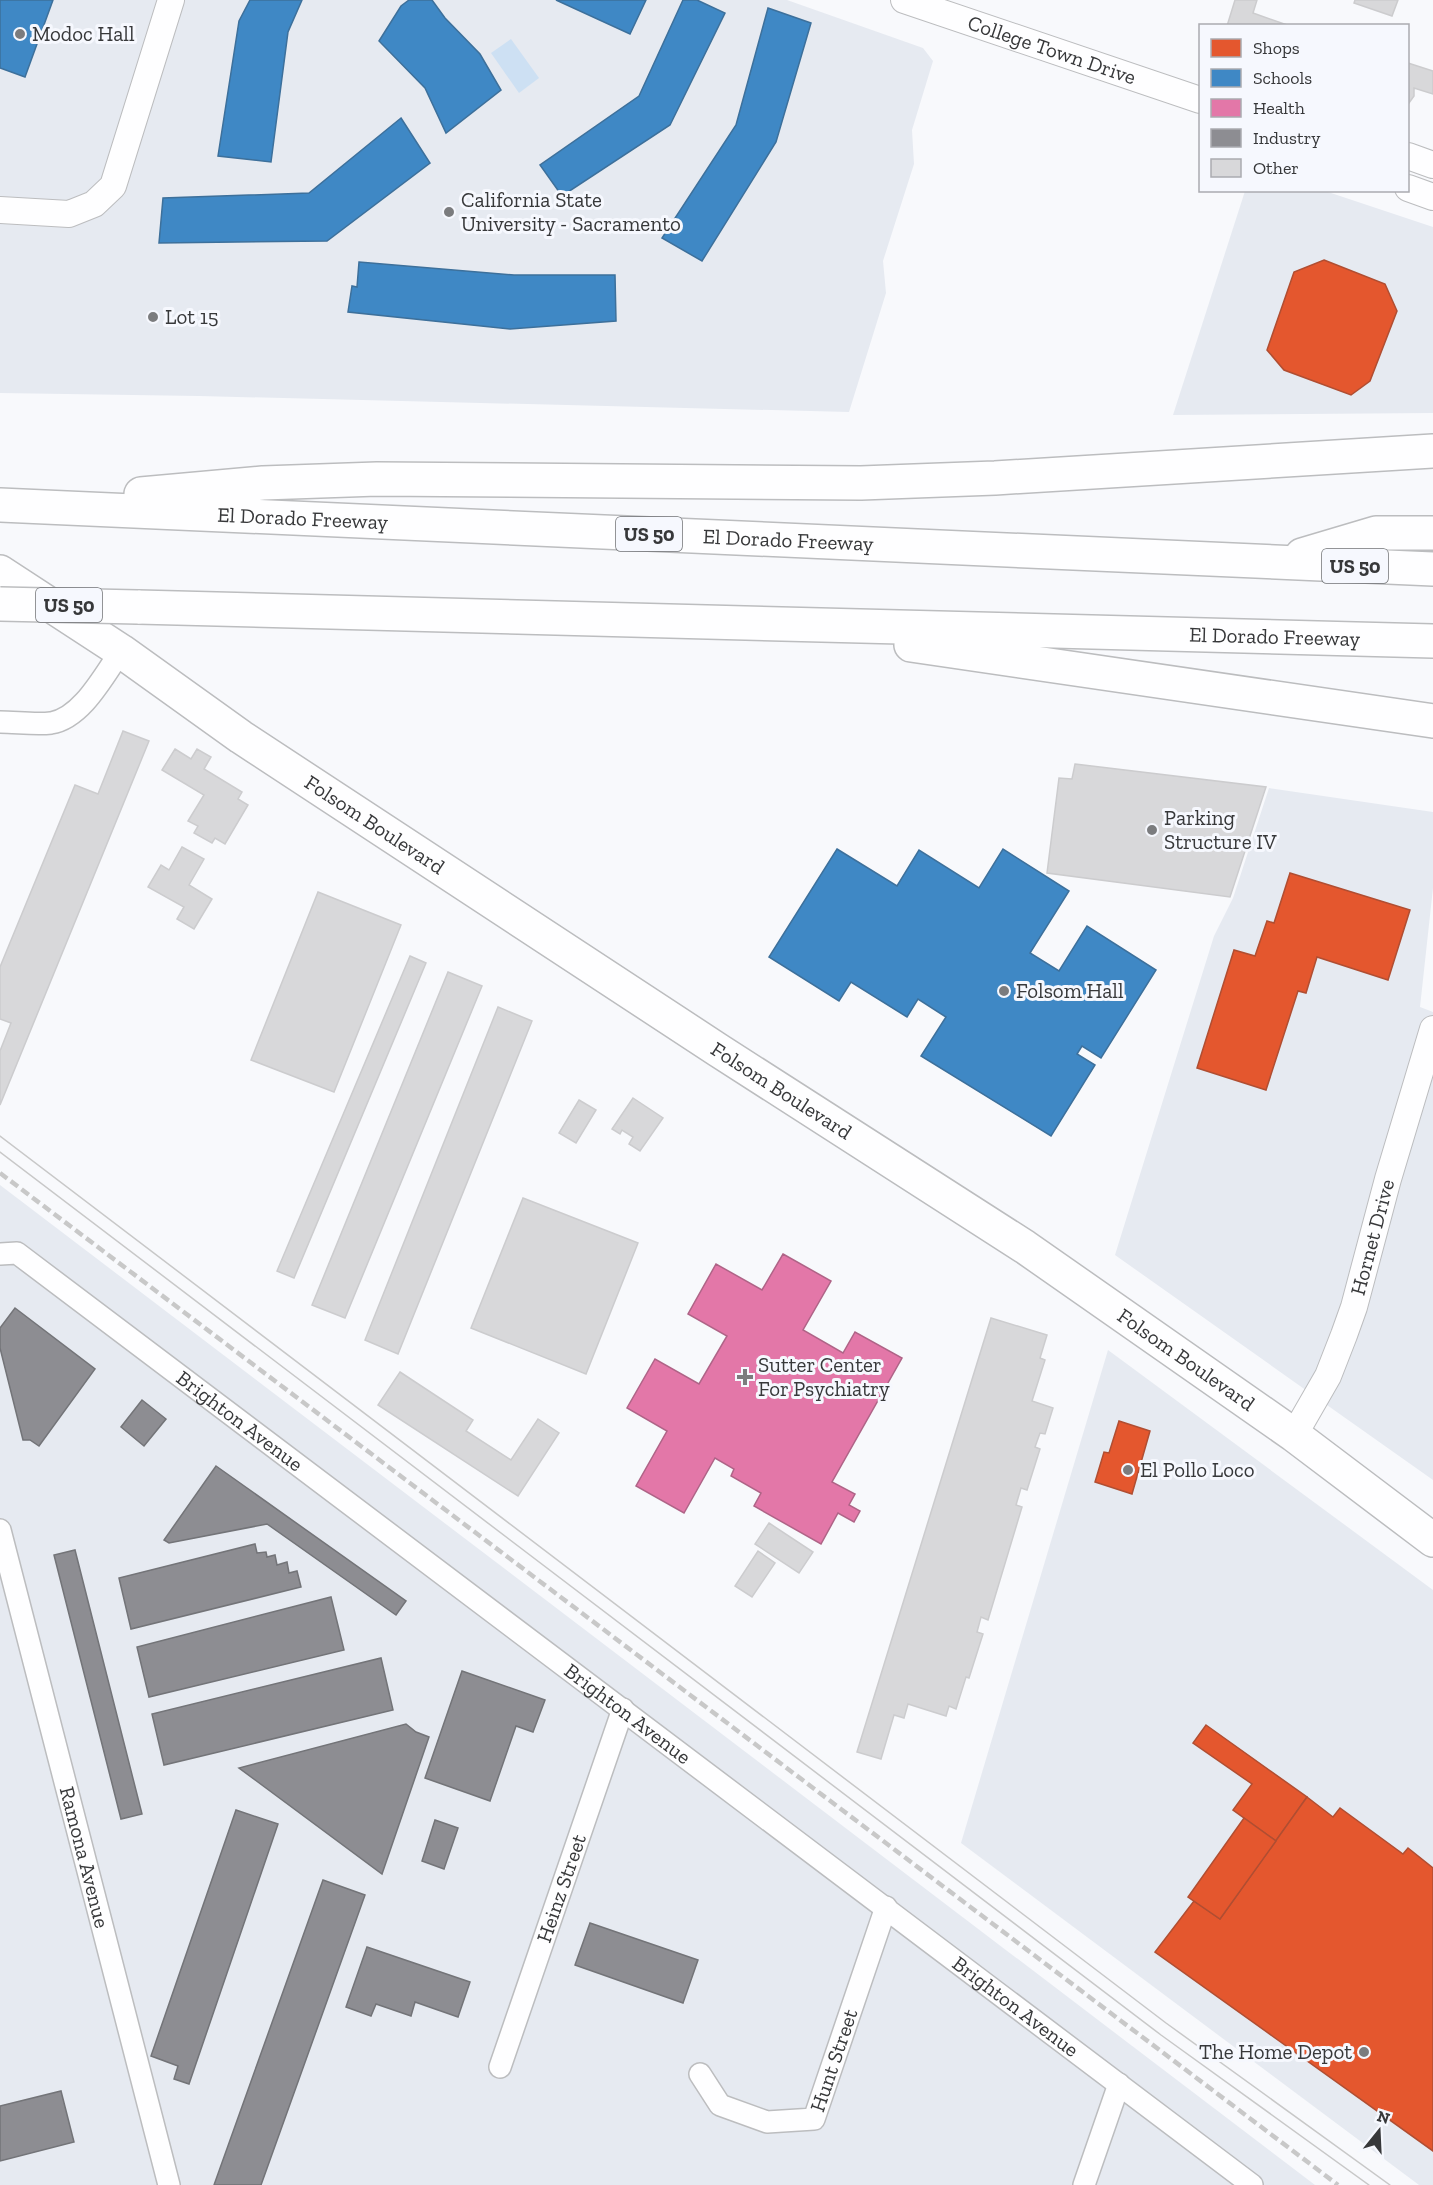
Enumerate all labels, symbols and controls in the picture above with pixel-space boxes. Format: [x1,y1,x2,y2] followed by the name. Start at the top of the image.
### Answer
[965,9,1139,89] street label: College Town Drive
[32,21,135,46] place label: Modoc Hall
[1199,24,1409,192] legend
[13,27,27,41] marker: Modoc Hall
[1253,37,1300,59] text: Shops
[1253,67,1312,89] text: Schools
[1253,97,1305,119] text: Health
[1253,127,1321,149] text: Industry
[1253,157,1299,179] text: Other
[461,187,681,236] place label: California State University - Sacramento
[442,205,456,219] marker: California State University - Sacramento
[165,304,219,329] place label: Lot 15
[146,310,160,324] marker: Lot 15
[217,502,389,534] street label: El Dorado Freeway
[616,517,682,551] road number: US 50
[702,523,874,556] street label: El Dorado Freeway
[1322,549,1388,583] road number: US 50
[36,588,102,622] road number: US 50
[1189,622,1361,651] street label: El Dorado Freeway
[300,769,450,879] street label: Folsom Boulevard
[1164,805,1277,854] place label: Parking Structure IV
[1145,823,1159,837] marker: Parking Structure IV
[1016,978,1124,1003] place label: Folsom Hall
[997,984,1011,998] marker: Folsom Hall
[707,1036,857,1145] street label: Folsom Boulevard
[1345,1176,1399,1298] street label: Hornet Drive
[1113,1303,1260,1416] street label: Folsom Boulevard
[758,1352,890,1401] place label: Sutter Center For Psychiatry
[172,1365,308,1476] street label: Brighton Avenue
[736,1368,754,1386] marker: Sutter Center For Psychiatry
[1140,1457,1254,1482] place label: El Pollo Loco
[1121,1463,1135,1477] marker: El Pollo Loco
[560,1658,696,1769] street label: Brighton Avenue
[55,1784,115,1931] street label: Ramona Avenue
[531,1830,591,1946] street label: Heinz Street
[948,1950,1084,2062] street label: Brighton Avenue
[804,2005,863,2115] street label: Hunt Street
[1199,2039,1352,2064] place label: The Home Depot
[1357,2045,1371,2059] marker: The Home Depot
[1349,2101,1409,2161] north arrow
[1375,2106,1392,2128] text: N

